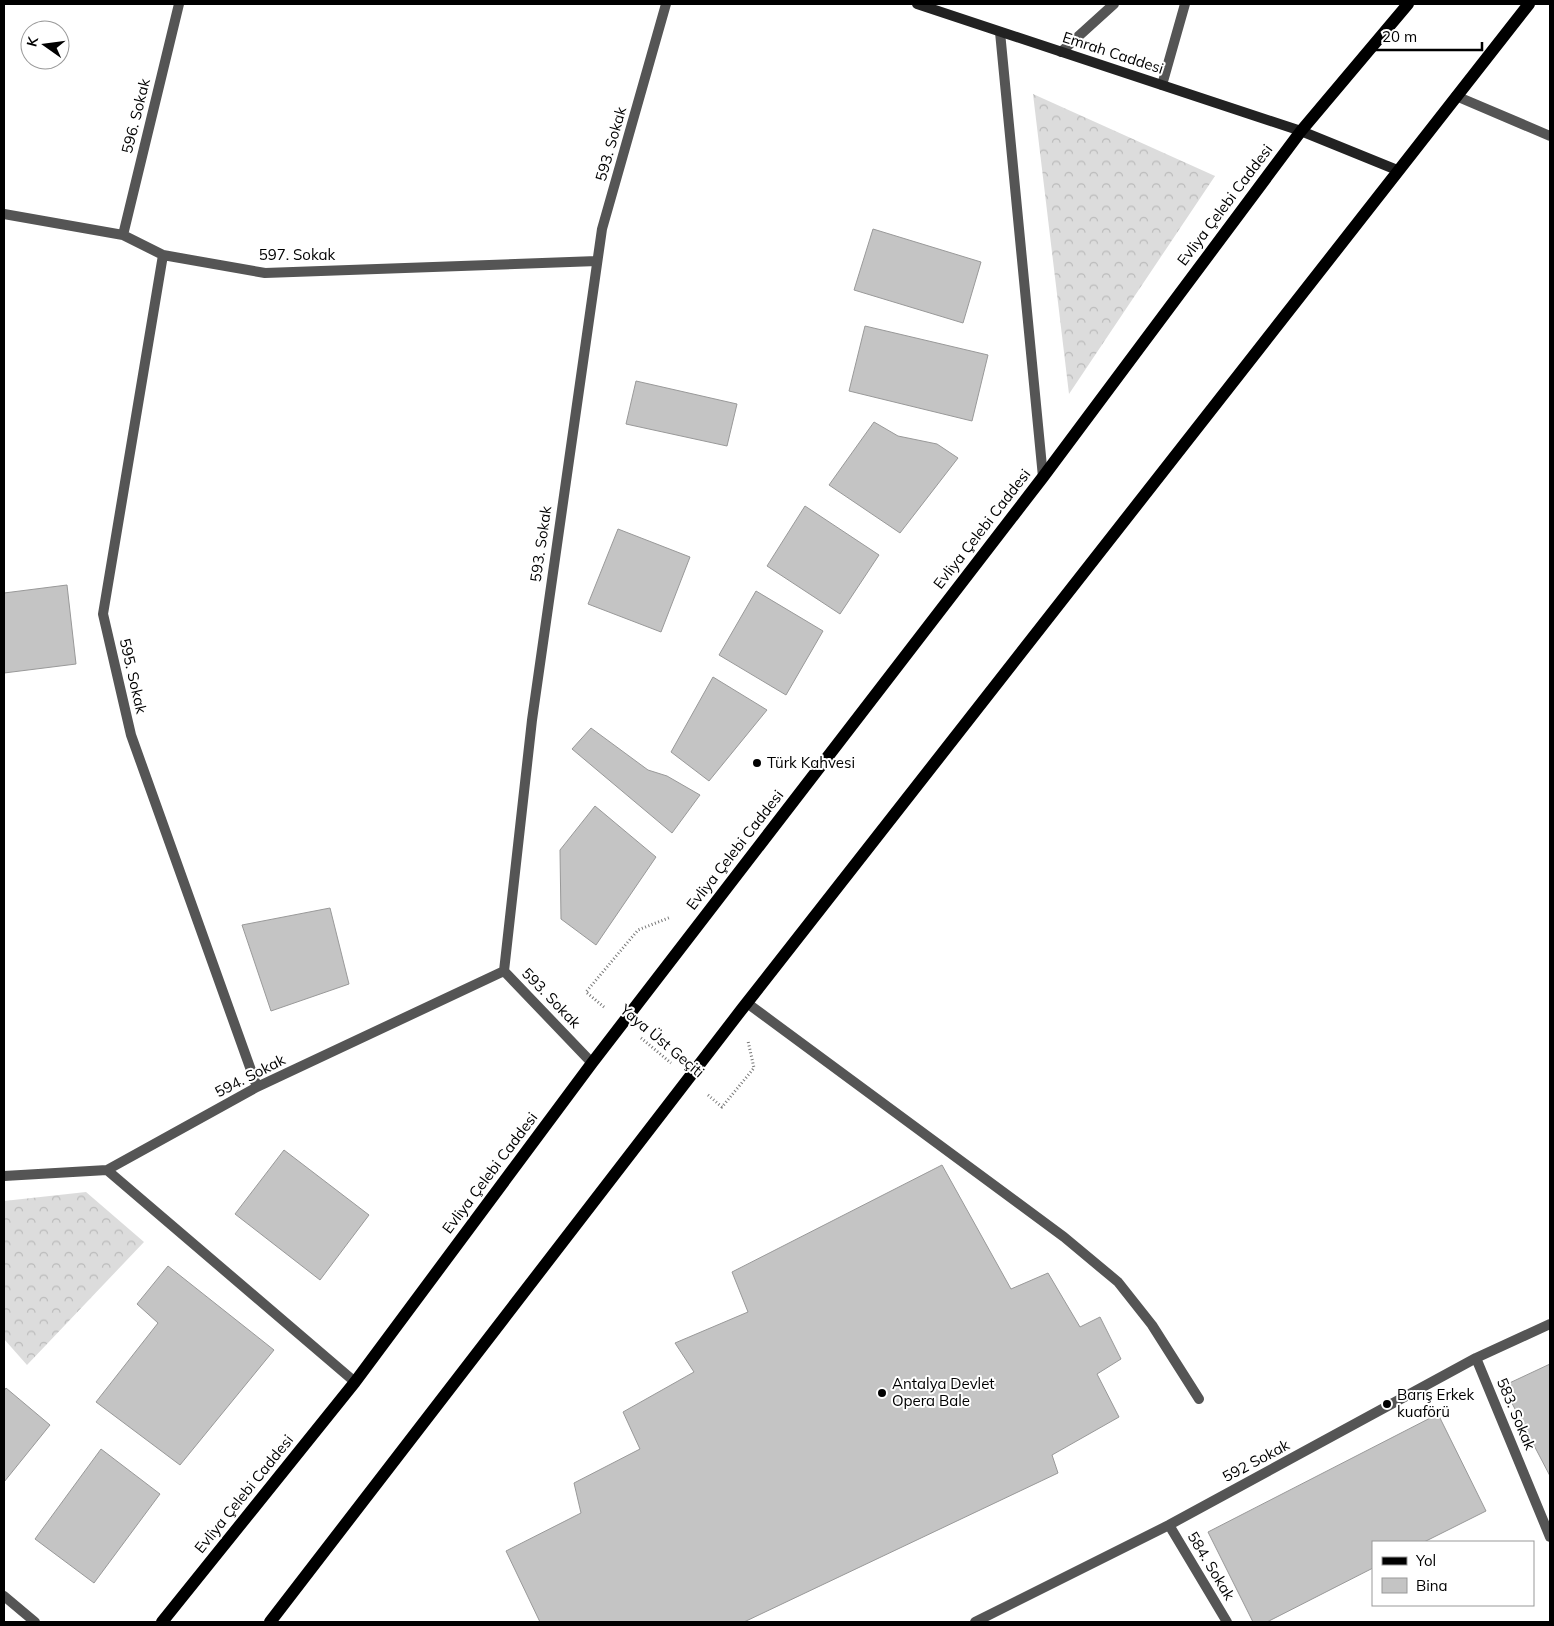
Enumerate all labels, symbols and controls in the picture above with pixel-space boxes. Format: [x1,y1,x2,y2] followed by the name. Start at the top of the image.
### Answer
[20,20,70,70] north arrow
[1374,20,1482,52] scale bar
[1060,27,1166,78] street label: Emrah Caddesi
[1382,27,1417,46] text: 20 m
[23,35,42,49] text: K
[117,76,154,155] street label: 596. Sokak
[591,104,630,183] street label: 593. Sokak
[1173,140,1276,269] street label: Evliya Çelebi Caddesi
[259,245,336,264] street label: 597. Sokak
[929,465,1034,592] street label: Evliya Çelebi Caddesi
[526,504,555,583] street label: 593. Sokak
[116,636,151,716] street label: 595. Sokak
[767,753,855,772] place label: Türk Kahvesi
[751,757,763,769] marker: Türk Kahvesi
[682,786,787,913] street label: Evliya Çelebi Caddesi
[518,963,585,1032] street label: 593. Sokak
[616,999,708,1081] street label: Yaya Üst Geçiti
[211,1050,288,1101] street label: 594. Sokak
[438,1108,541,1237] street label: Evliya Çelebi Caddesi
[892,1374,995,1410] place label: Antalya Devlet Opera Bale
[1493,1375,1540,1453] street label: 583. Sokak
[1397,1385,1475,1421] place label: Barış Erkek kuaförü
[876,1387,888,1399] marker: Antalya Devlet Opera Bale
[1381,1398,1393,1410] marker: Barış Erkek kuaförü
[190,1431,297,1557] street label: Evliya Çelebi Caddesi
[1219,1435,1293,1486] street label: 592 Sokak
[1184,1528,1239,1604] street label: 584. Sokak
[1372,1541,1534,1606] legend
[1415,1551,1436,1570] text: Yol
[1416,1576,1448,1595] text: Bina

